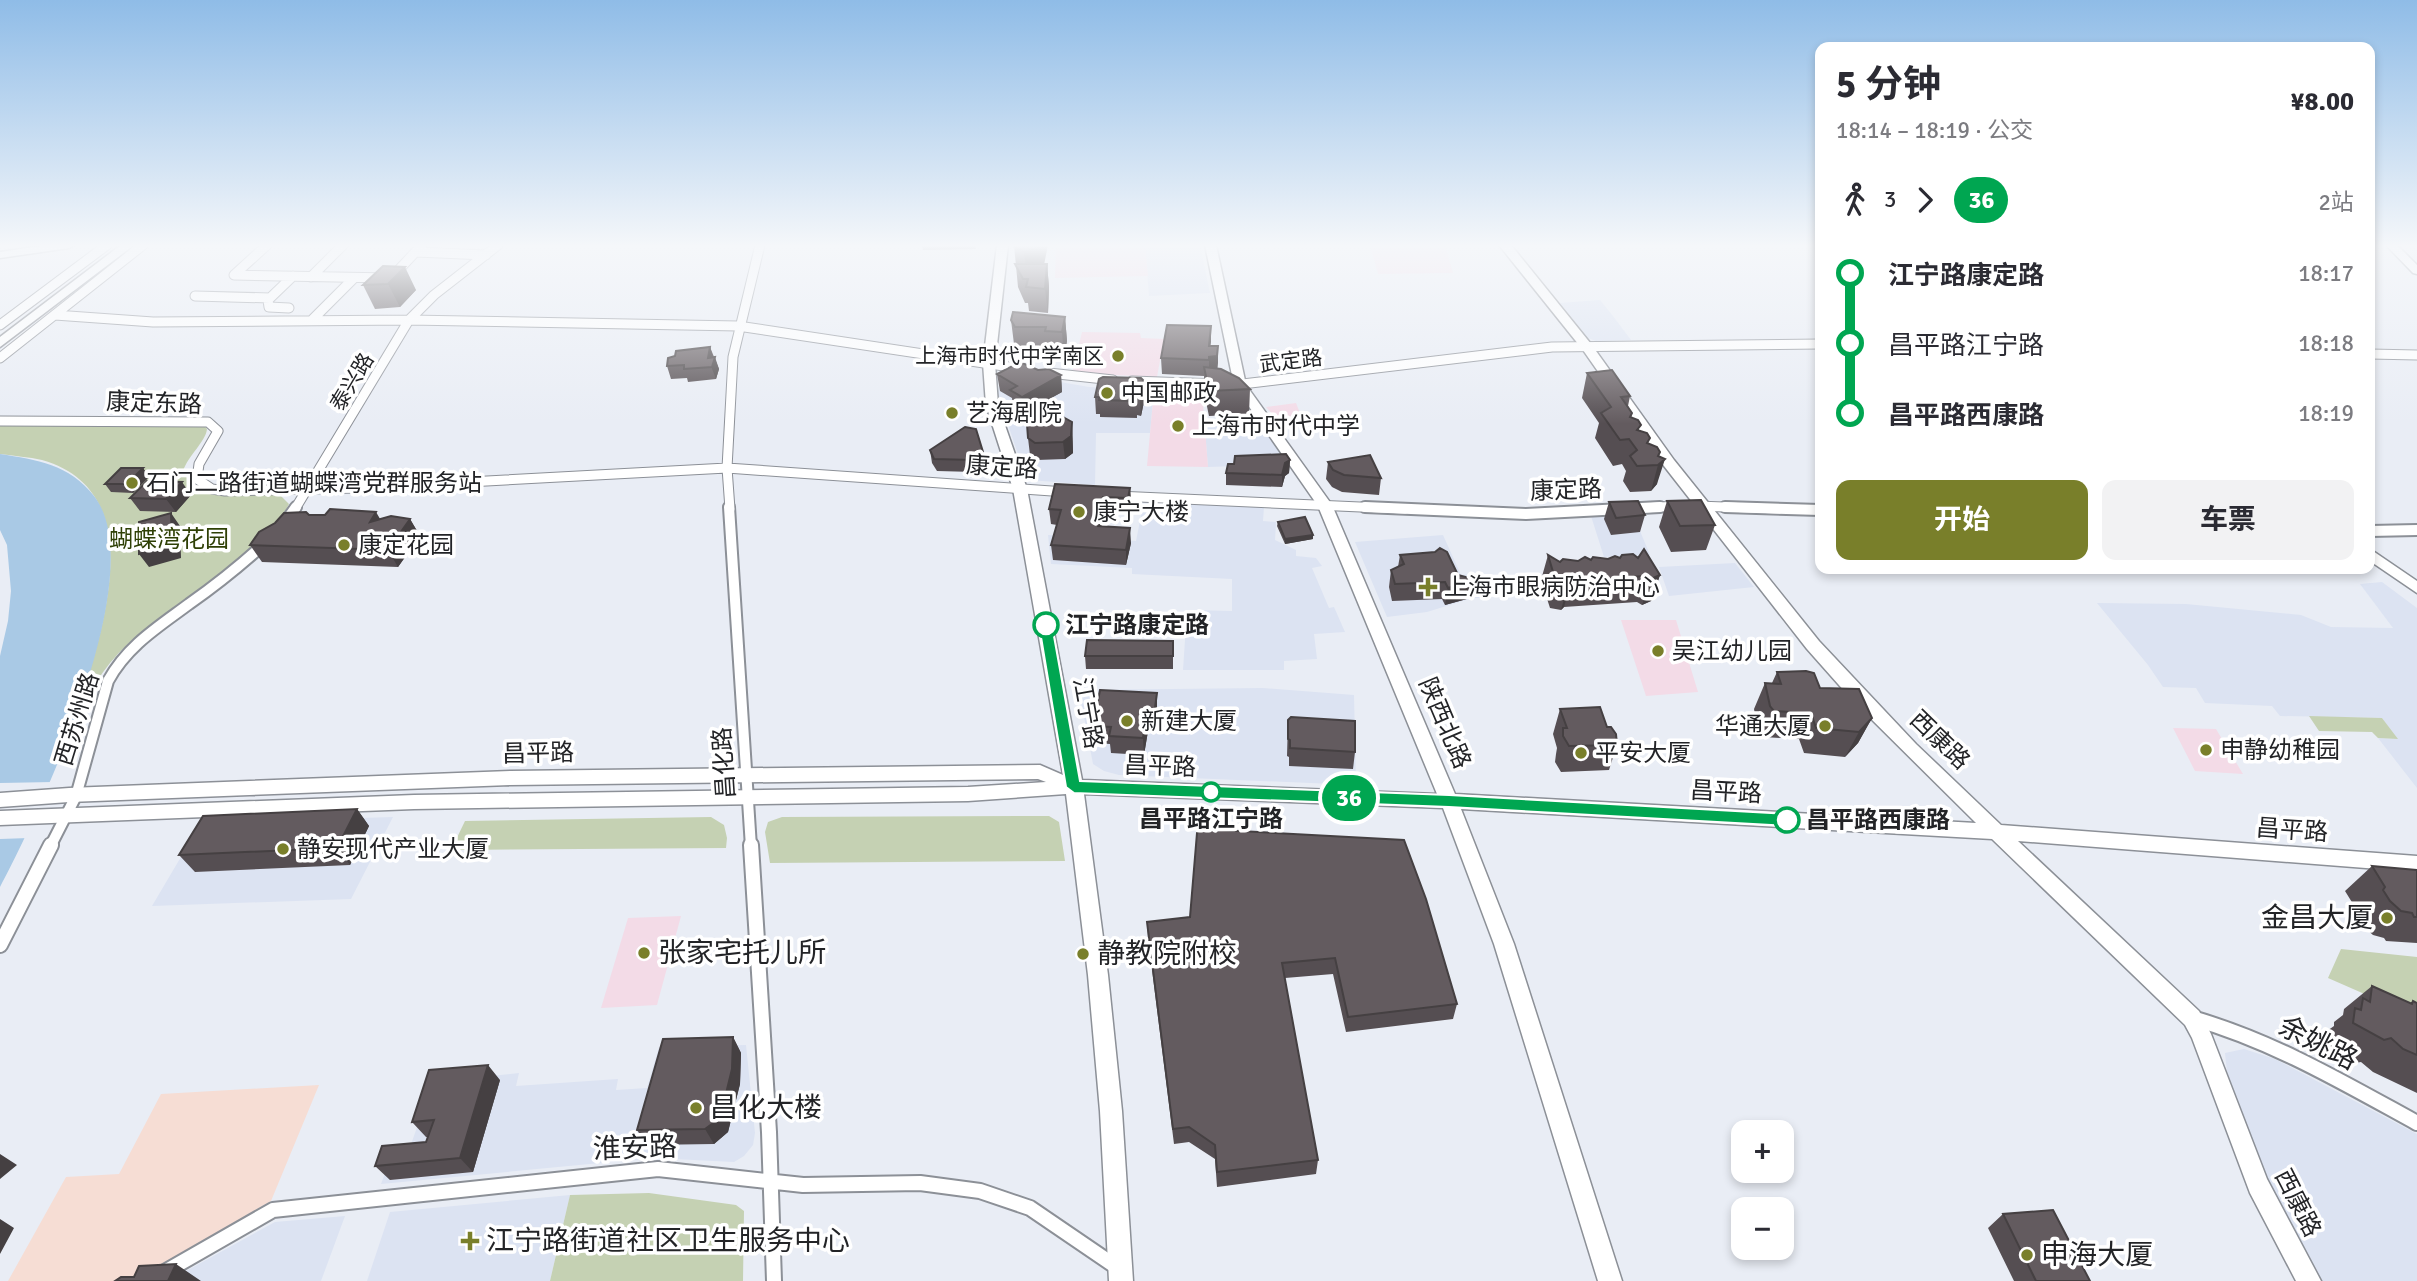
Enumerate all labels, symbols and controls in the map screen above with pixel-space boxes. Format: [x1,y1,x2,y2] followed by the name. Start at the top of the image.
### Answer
[1836,61,1941,108] text: 5 分钟
[2290,86,2354,118] text: ¥8.00
[1836,116,2033,145] text: 18:14 – 18:19 · 公交
[1836,181,1874,219] icon: walk
[1906,181,1944,219] icon: forward
[1884,185,1896,214] text: 3
[1968,185,1994,215] text: 36
[2319,188,2354,217] text: 2站
[2298,259,2354,288] text: 18:17
[1888,260,2044,292] text: 江宁路康定路
[2298,329,2354,358] text: 18:18
[1888,330,2044,362] text: 昌平路江宁路
[915,343,1104,369] place label: 上海市时代中学南区
[1258,344,1324,378] street label: 武定路
[325,348,379,416] street label: 泰兴路
[1110,348,1126,364] marker: 上海市时代中学南区
[1121,378,1217,408] place label: 中国邮政
[1099,385,1115,401] marker: 中国邮政
[106,386,202,420] street label: 康定东路
[966,398,1062,428] place label: 艺海剧院
[2298,399,2354,428] text: 18:19
[1888,400,2044,432] text: 昌平路西康路
[944,405,960,421] marker: 艺海剧院
[1192,411,1360,441] place label: 上海市时代中学
[1170,418,1186,434] marker: 上海市时代中学
[965,450,1039,484] street label: 康定路
[146,468,482,498] place label: 石门二路街道蝴蝶湾党群服务站
[1529,474,1603,506] street label: 康定路
[124,475,140,491] marker: 石门二路街道蝴蝶湾党群服务站
[1836,480,2088,560] button: 开始
[2102,480,2354,560] button: 车票
[1093,497,1189,527] place label: 康宁大楼
[1071,504,1087,520] marker: 康宁大楼
[109,524,229,554] park label: 蝴蝶湾花园
[358,530,454,560] place label: 康定花园
[336,537,352,553] marker: 康定花园
[1444,572,1660,602] place label: 上海市眼病防治中心
[1418,577,1438,597] marker: 上海市眼病防治中心
[1065,610,1209,640] place label: 江宁路康定路
[1033,612,1059,638] marker: 江宁路康定路
[1672,636,1792,666] place label: 吴江幼儿园
[1650,643,1666,659] marker: 吴江幼儿园
[49,669,105,769] street label: 西苏州路
[1412,673,1478,773] street label: 陕西北路
[1067,675,1109,751] street label: 江宁路
[1904,704,1976,776] street label: 西康路
[1141,706,1237,736] place label: 新建大厦
[1715,711,1811,741] place label: 华通大厦
[1119,713,1135,729] marker: 新建大厦
[1817,718,1833,734] marker: 华通大厦
[707,726,741,800] street label: 昌化路
[2220,735,2340,765] place label: 申静幼稚园
[502,737,574,769] street label: 昌平路
[1595,738,1691,768] place label: 平安大厦
[2198,742,2214,758] marker: 申静幼稚园
[1573,745,1589,761] marker: 平安大厦
[1123,750,1197,782] street label: 昌平路
[1318,775,1380,821] line badge: 36
[1689,775,1763,809] street label: 昌平路
[1201,782,1221,802] marker: 昌平路江宁路
[1336,783,1362,813] text: 36
[1139,804,1283,834] place label: 昌平路江宁路
[1806,805,1950,835] place label: 昌平路西康路
[1774,807,1800,833] marker: 昌平路西康路
[2255,813,2329,847] street label: 昌平路
[297,834,489,864] place label: 静安现代产业大厦
[275,841,291,857] marker: 静安现代产业大厦
[2261,901,2373,935] place label: 金昌大厦
[2379,910,2395,926] marker: 金昌大厦
[658,936,826,970] place label: 张家宅托儿所
[1097,937,1237,971] place label: 静教院附校
[636,945,652,961] marker: 张家宅托儿所
[1075,946,1091,962] marker: 静教院附校
[2273,1009,2363,1077] street label: 余姚路
[710,1091,822,1125] place label: 昌化大楼
[688,1100,704,1116] marker: 昌化大楼
[1731,1120,1794,1260] map controls
[1731,1120,1794,1183] button: +
[592,1130,678,1166] street label: 淮安路
[2268,1164,2328,1242] street label: 西康路
[1731,1197,1794,1260] button: −
[486,1224,850,1258] place label: 江宁路街道社区卫生服务中心
[460,1231,480,1251] marker: 江宁路街道社区卫生服务中心
[2041,1238,2153,1272] place label: 申海大厦
[2019,1247,2035,1263] marker: 申海大厦

